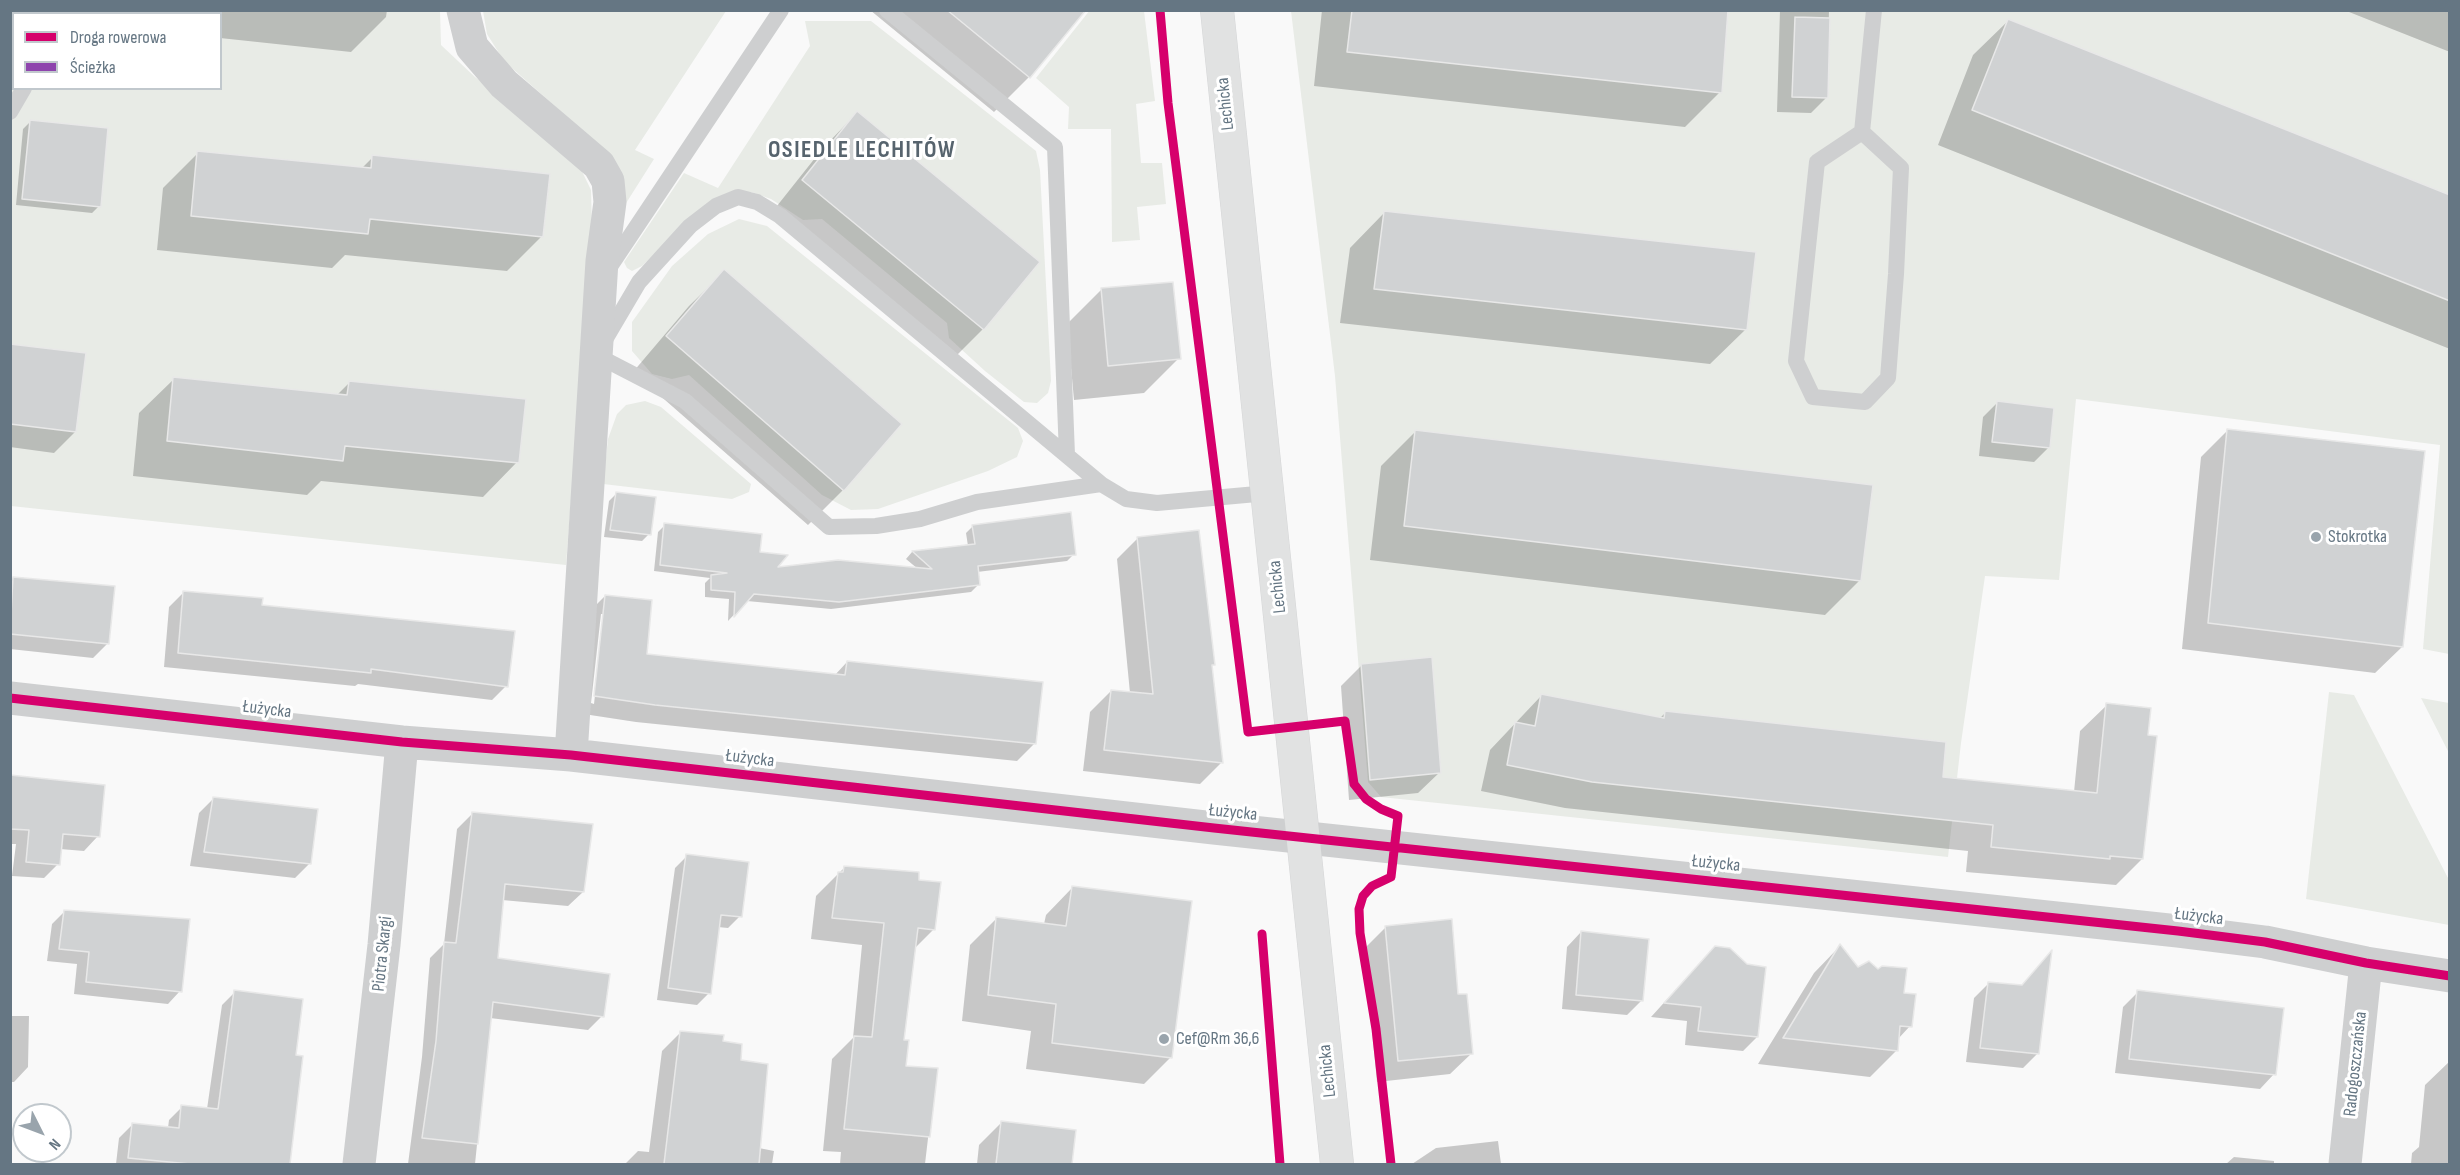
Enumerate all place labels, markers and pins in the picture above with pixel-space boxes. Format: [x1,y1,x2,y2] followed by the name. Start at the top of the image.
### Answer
[2328,526,2387,548] place label: Stokrotka
[2309,530,2323,544] marker: Stokrotka
[1176,1028,1259,1050] place label: Cef@Rm 36,6
[1157,1032,1171,1046] marker: Cef@Rm 36,6

